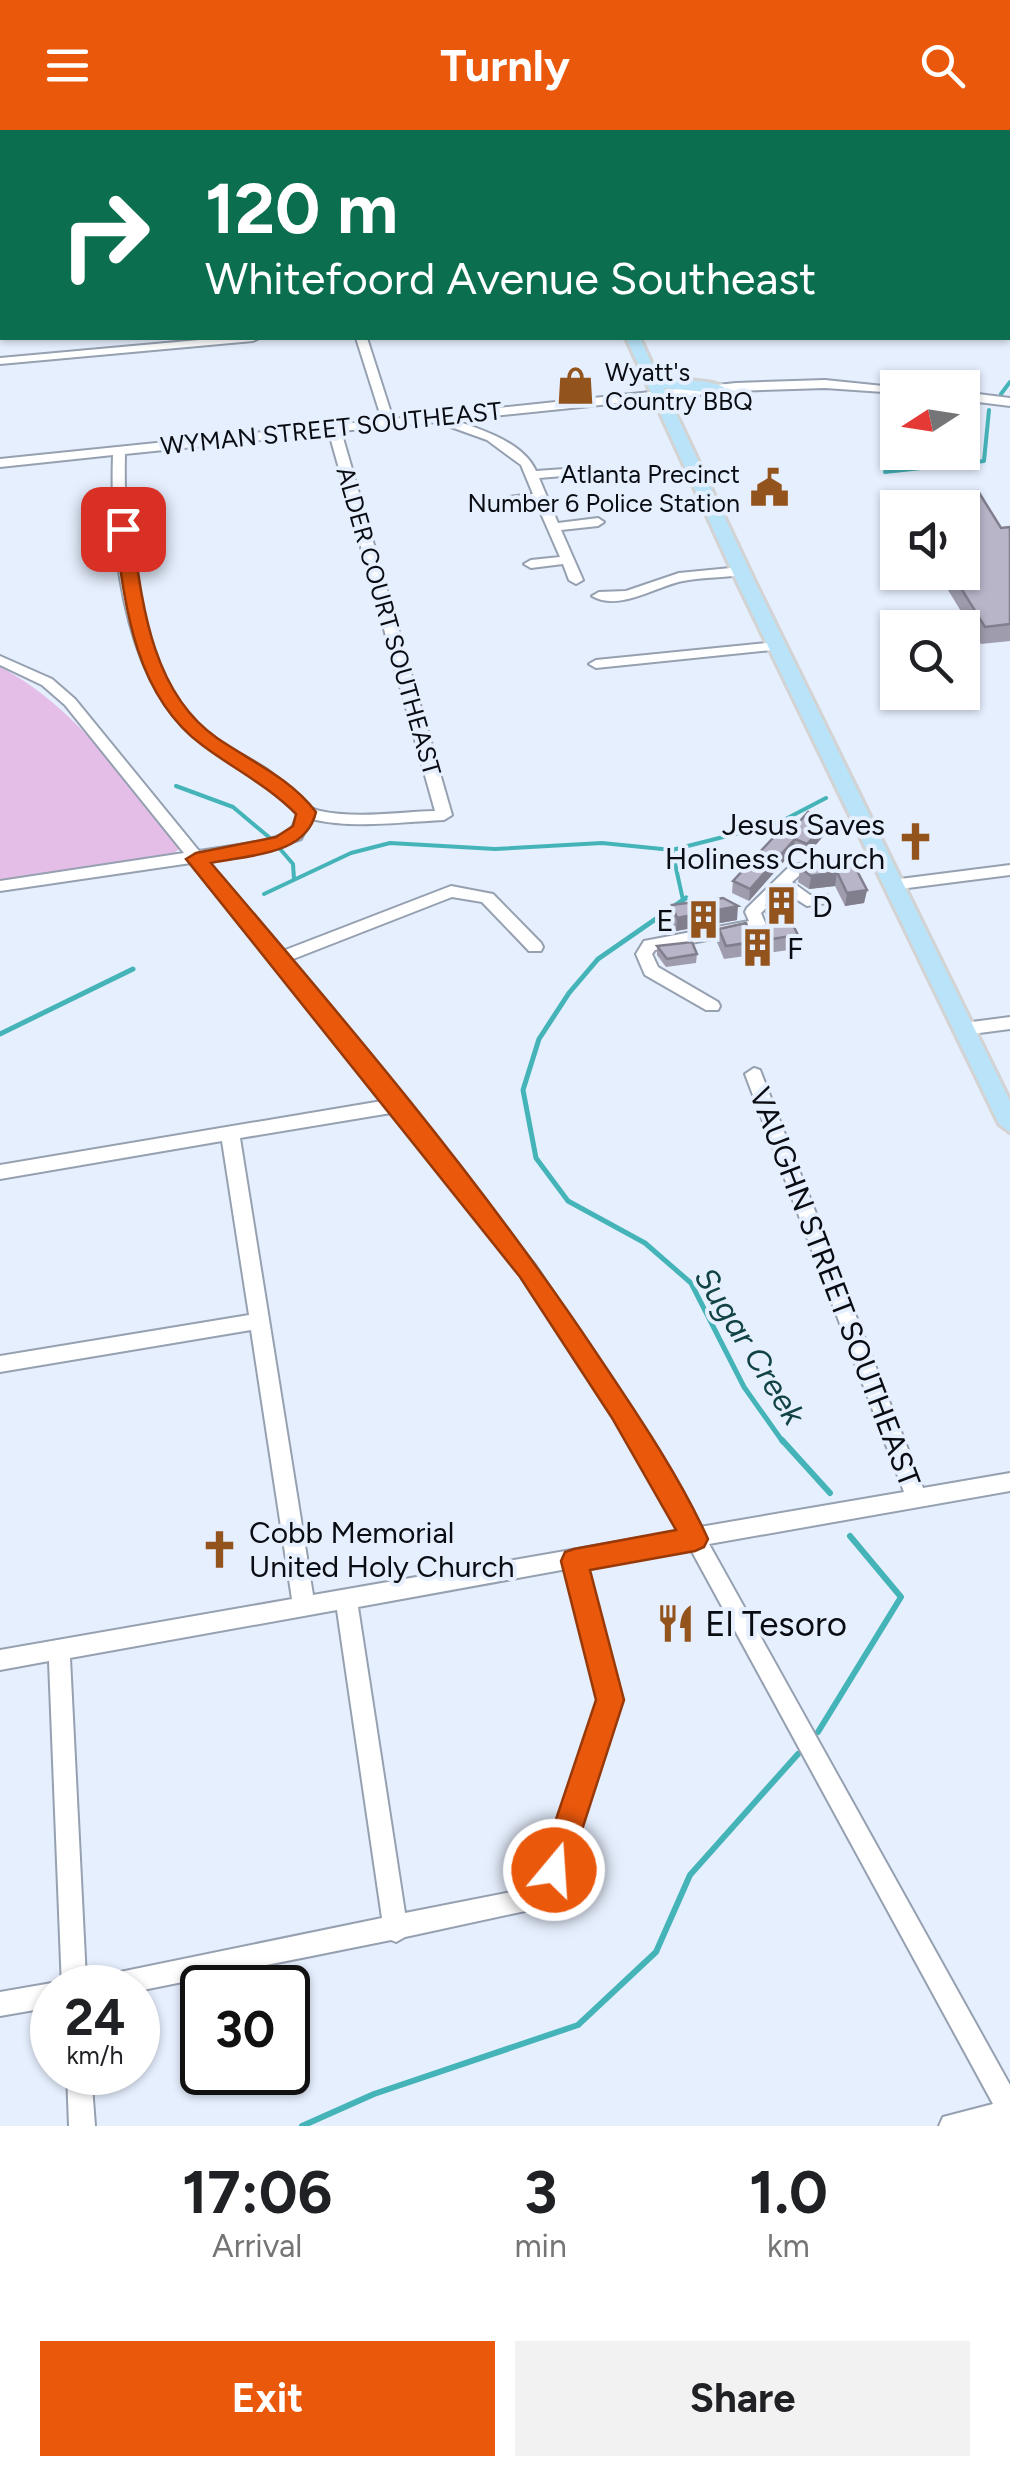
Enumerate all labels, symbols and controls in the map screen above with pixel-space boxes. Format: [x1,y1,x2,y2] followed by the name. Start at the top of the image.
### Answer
[40,38,95,93] icon: menu
[440,38,570,92] text: Turnly
[915,38,970,93] icon: search
[205,166,398,251] text: 120 m
[40,170,170,300] icon: right
[205,251,816,305] text: Whitefoord Avenue Southeast
[605,357,753,416] place label: Wyatt's Country BBQ
[554,365,596,407] shop icon: Wyatt's Country BBQ
[880,370,980,470] north arrow
[880,370,980,710] map controls
[159,395,503,461] street label: WYMAN STREET SOUTHEAST
[468,459,740,518] place label: Atlanta Precinct Number 6 Police Station
[330,463,448,779] street label: ALDER COURT SOUTHEAST
[749,467,791,509] public building icon: Atlanta Precinct Number 6 Police Station
[81,487,166,572] pin
[880,490,980,590] button: sound
[96,502,151,557] icon: arrive
[880,610,980,710] button: search
[665,806,885,877] place label: Jesus Saves Holiness Church
[894,820,936,862] church icon: Jesus Saves Holiness Church
[761,885,803,927] building icon: D
[812,888,833,925] place label: D
[683,899,725,941] building icon: E
[656,902,674,939] place label: E
[736,927,778,969] building icon: F
[787,930,803,967] place label: F
[742,1082,929,1492] street label: VAUGHN STREET SOUTHEAST
[687,1260,814,1433] water label: Sugar Creek
[249,1514,515,1585] place label: Cobb Memorial United Holy Church
[198,1528,240,1570] church icon: Cobb Memorial United Holy Church
[654,1603,696,1645] restaurant icon: El Tesoro
[705,1603,847,1645] place label: El Tesoro
[502,1818,606,1922] position arrow
[180,1965,310,2095] speed limit sign: 30
[65,1987,125,2048] text: 24
[66,2040,124,2070] text: km/h
[182,2156,332,2228] text: 17:06
[524,2156,557,2228] text: 3
[749,2156,828,2228] text: 1.0
[212,2227,302,2265] text: Arrival
[514,2227,567,2265] text: min
[767,2227,810,2265] text: km
[40,2341,495,2456] button: Exit
[515,2341,970,2456] button: Share

